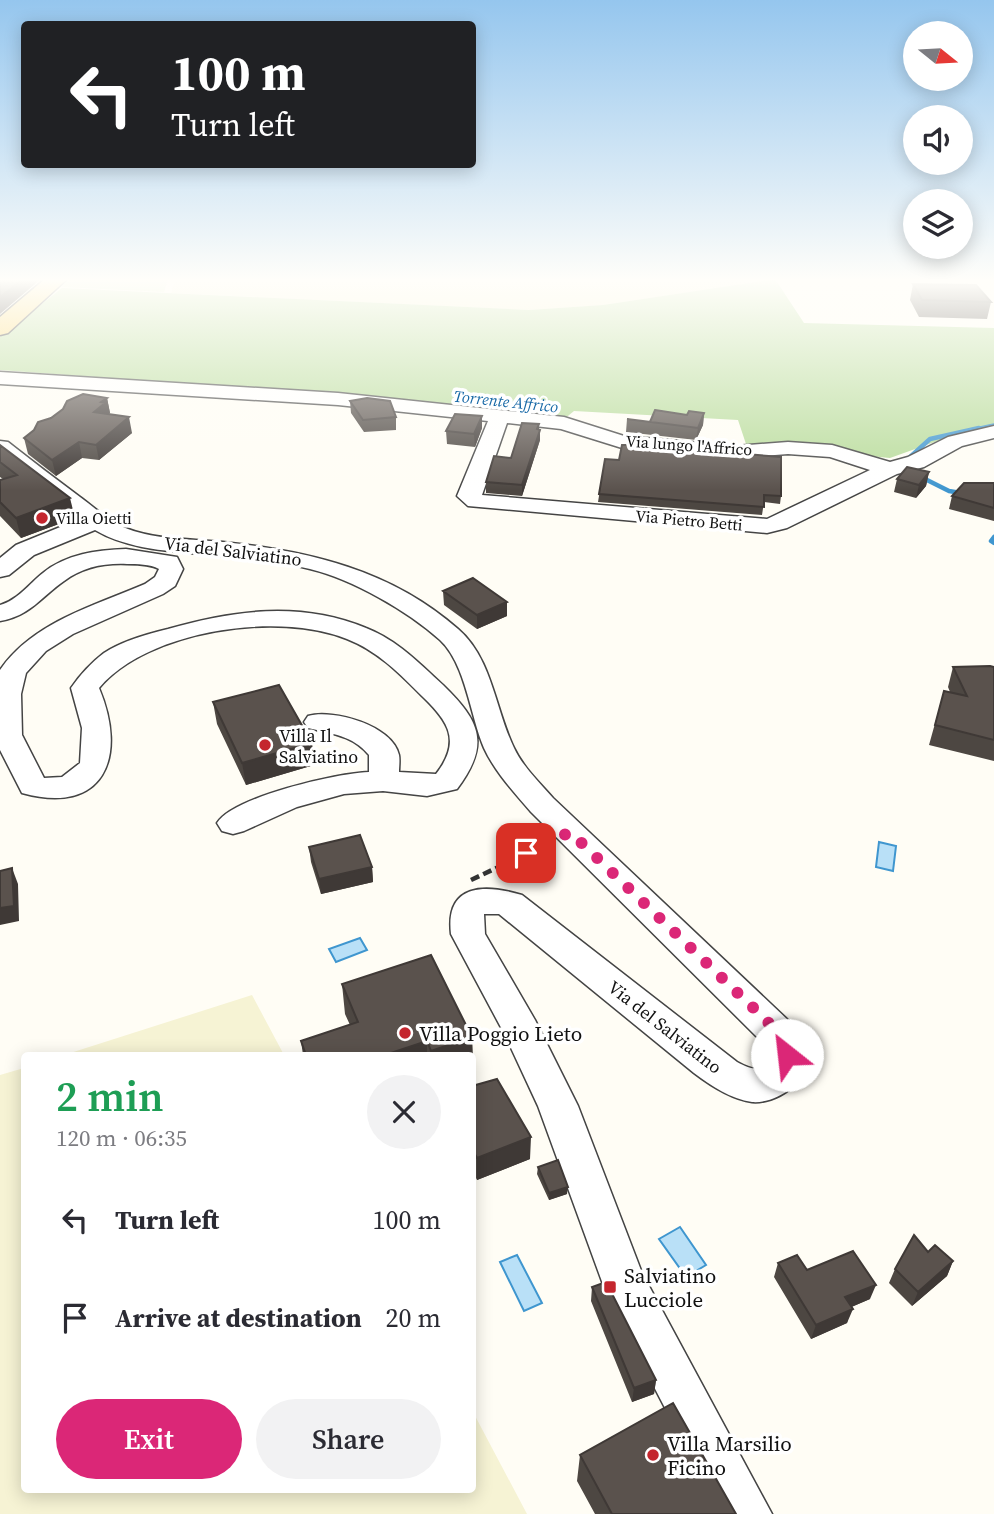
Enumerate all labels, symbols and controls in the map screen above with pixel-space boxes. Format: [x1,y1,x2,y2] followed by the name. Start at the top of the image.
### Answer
[903,21,973,91] north arrow
[903,21,973,259] map controls
[171,39,306,106] text: 100 m
[56,49,147,140] icon: left
[171,103,295,147] text: Turn left
[903,105,973,175] button: sound
[903,189,973,259] button: layers
[453,385,560,417] water label: Torrente Affrico
[625,430,753,460] street label: Via lungo l'Affrico
[635,504,744,536] street label: Via Pietro Betti
[56,507,132,529] place label: Villa Oietti
[34,510,50,526] marker: Villa Oietti
[163,530,303,572] street label: Via del Salviatino
[279,723,358,769] place label: Villa Il Salviatino
[257,737,273,753] marker: Villa Il Salviatino
[496,823,556,883] pin
[507,834,545,872] icon: arrive
[603,975,727,1079] street label: Via del Salviatino
[750,1018,824,1092] position arrow
[419,1019,582,1048] place label: Villa Poggio Lieto
[397,1025,413,1041] marker: Villa Poggio Lieto
[56,1067,164,1125] text: 2 min
[367,1075,441,1149] button: close
[56,1122,187,1154] text: 120 m · 06:35
[56,1201,94,1239] icon: left
[115,1202,219,1238] text: Turn left
[373,1202,441,1238] text: 100 m
[624,1261,716,1314] place label: Salviatino Lucciole
[602,1279,618,1295] marker: Salviatino Lucciole
[56,1299,94,1337] icon: arrive
[115,1300,362,1336] text: Arrive at destination
[386,1300,441,1336] text: 20 m
[56,1399,242,1479] button: Exit
[256,1399,441,1479] button: Share
[667,1429,792,1482] place label: Villa Marsilio Ficino
[645,1447,661,1463] marker: Villa Marsilio Ficino

